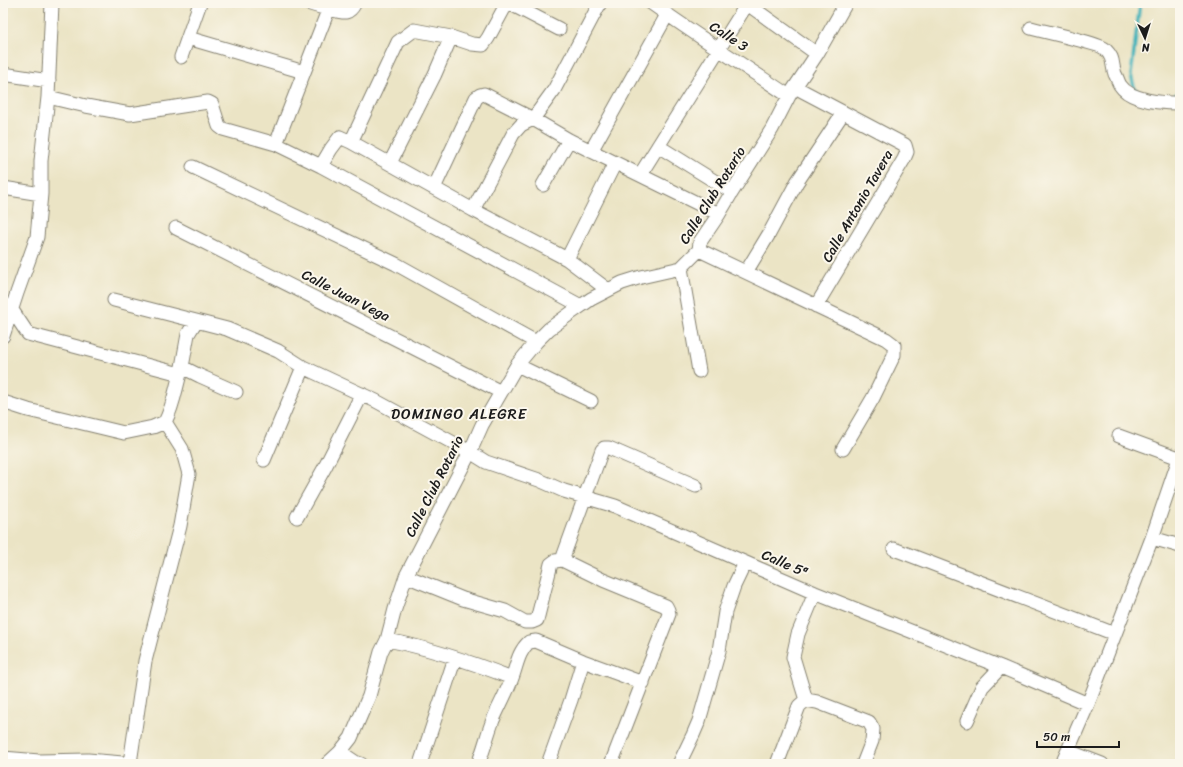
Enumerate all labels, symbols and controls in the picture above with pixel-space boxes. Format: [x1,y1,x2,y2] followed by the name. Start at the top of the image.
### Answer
[704,14,754,59] street label: Calle 3
[1125,18,1165,58] north arrow
[1141,38,1151,57] text: N
[672,141,753,249] street label: Calle Club Rotario
[815,144,900,267] street label: Calle Antonio Tavera
[297,262,394,328] street label: Calle Juan Vega
[391,401,528,427] district label: DOMINGO ALEGRE
[398,431,471,542] street label: Calle Club Rotario
[758,542,813,585] street label: Calle 5ª
[1037,723,1119,749] scale bar
[1043,726,1070,748] text: 50 m

